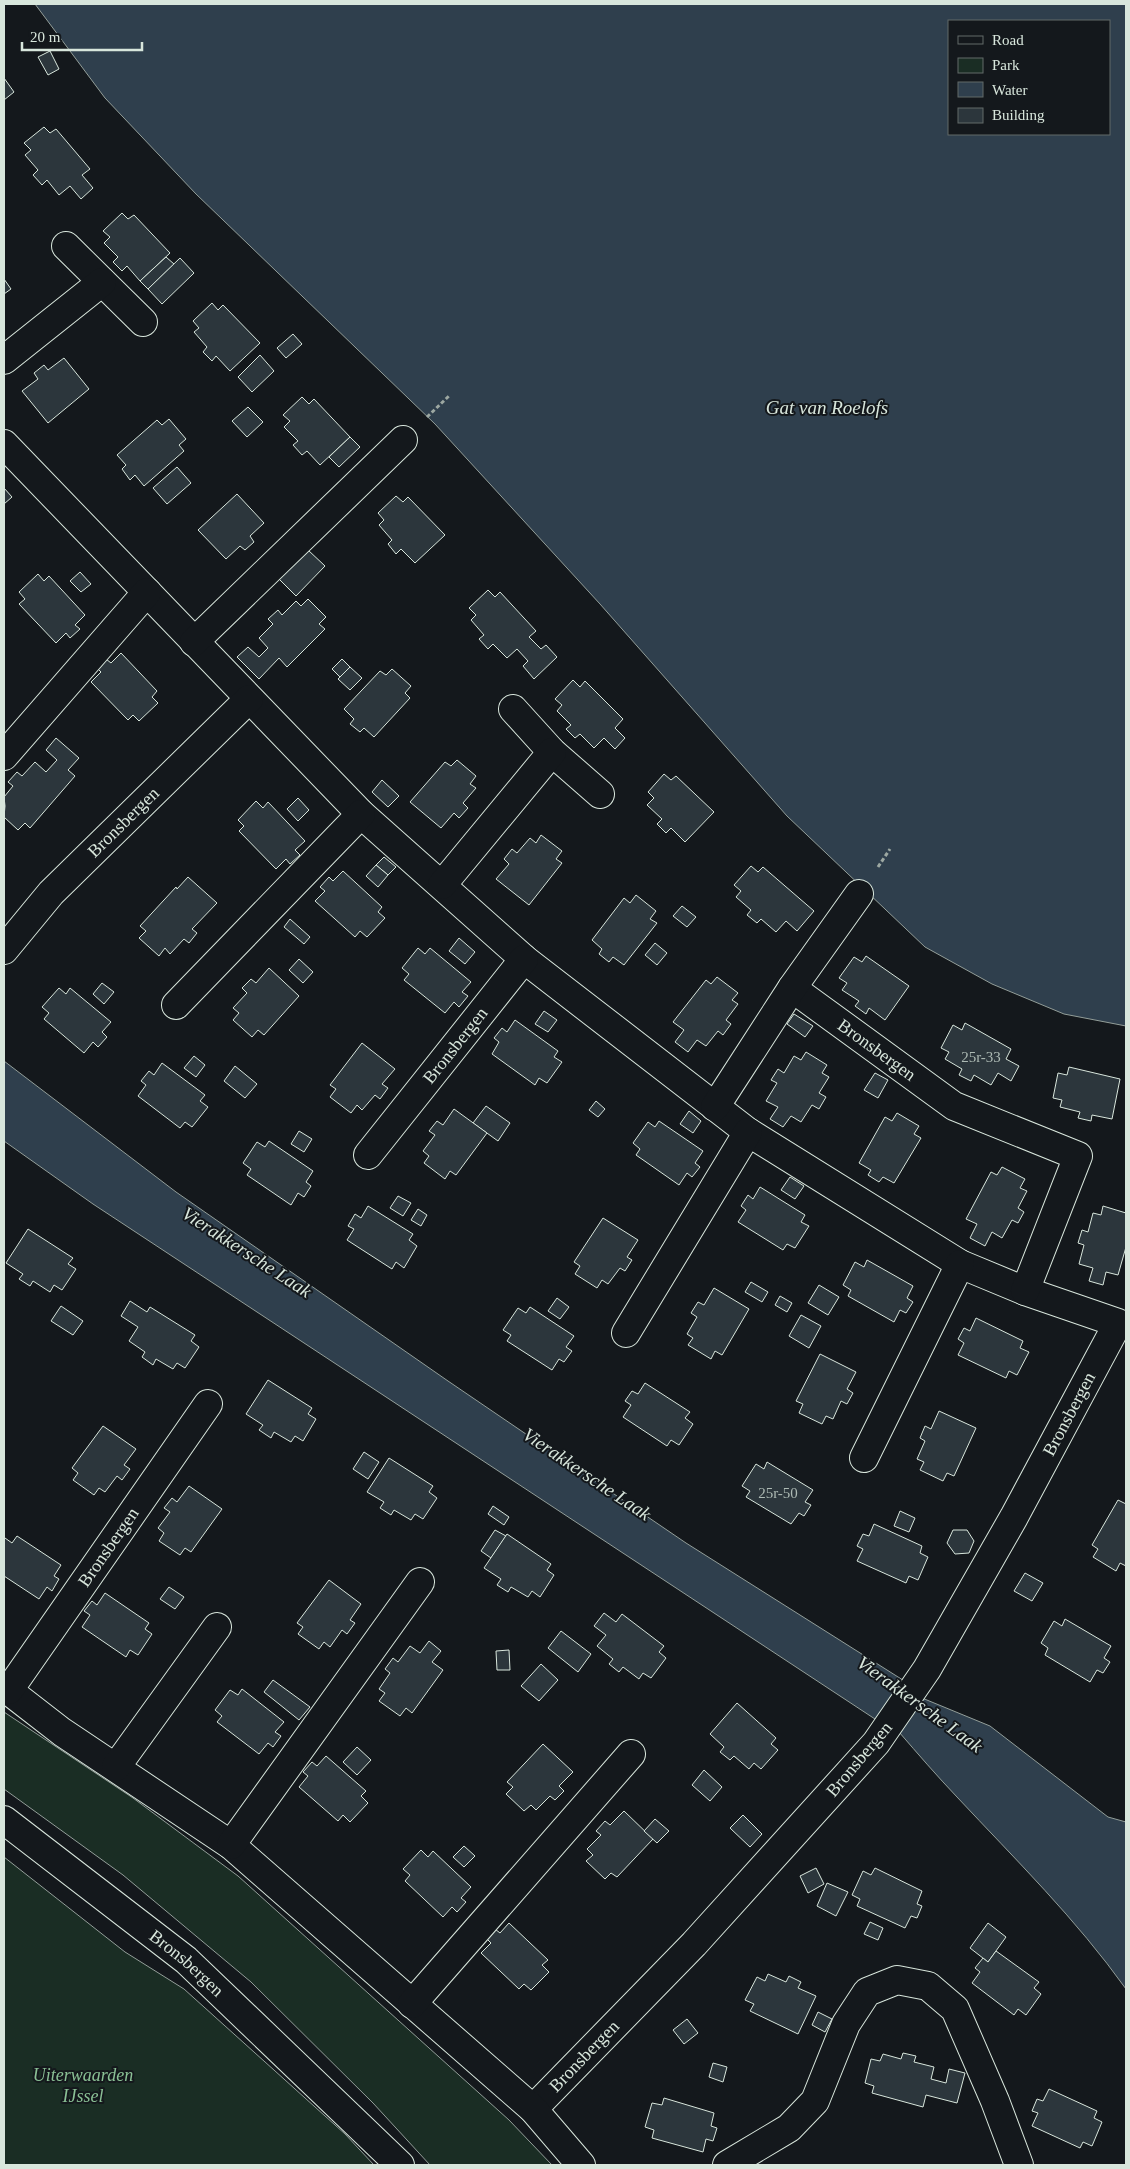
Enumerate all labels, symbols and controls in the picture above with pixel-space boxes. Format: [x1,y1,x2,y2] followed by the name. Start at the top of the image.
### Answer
[22,20,142,52] scale bar
[948,20,1110,135] legend
[30,29,61,45] text: 20 m
[992,32,1024,48] text: Road
[992,57,1020,73] text: Park
[992,82,1027,98] text: Water
[992,107,1045,123] text: Building
[766,397,888,418] water label: Gat van Roelofs
[83,783,163,861] street label: Bronsbergen
[419,1003,492,1088] street label: Bronsbergen
[834,1015,920,1085] street label: Bronsbergen
[961,1049,1001,1065] house number: 25r-33
[178,1202,316,1302] water label: Vierakkersche Laak
[1039,1369,1099,1459] street label: Bronsbergen
[519,1423,656,1525] water label: Vierakkersche Laak
[758,1485,798,1501] house number: 25r-50
[74,1504,143,1591] street label: Bronsbergen
[853,1651,987,1757] water label: Vierakkersche Laak
[822,1717,896,1801] street label: Bronsbergen
[145,1926,228,2001] street label: Bronsbergen
[545,2016,623,2096] street label: Bronsbergen
[33,2065,133,2106] park label: Uiterwaarden IJssel

